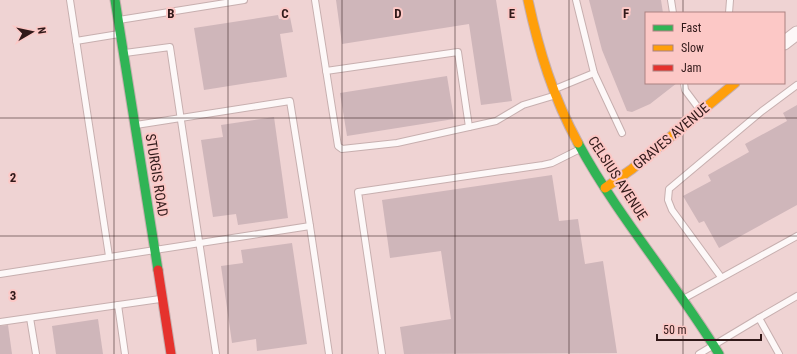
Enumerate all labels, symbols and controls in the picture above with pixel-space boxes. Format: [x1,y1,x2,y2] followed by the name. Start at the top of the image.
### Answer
[167,6,175,21] text: B
[281,6,289,21] text: C
[394,6,402,21] text: D
[509,6,516,21] text: E
[623,6,629,21] text: F
[12,12,52,52] north arrow
[645,12,785,84] legend
[681,21,702,35] text: Fast
[34,26,48,35] text: N
[681,41,704,55] text: Slow
[681,61,702,75] text: Jam
[630,100,712,172] street label: GRAVES AVENUE
[143,132,171,218] street label: STURGIS ROAD
[585,133,651,223] street label: CELSIUS AVENUE
[10,170,17,185] text: 2
[10,288,16,303] text: 3
[657,316,761,342] scale bar
[663,323,687,337] text: 50 m

